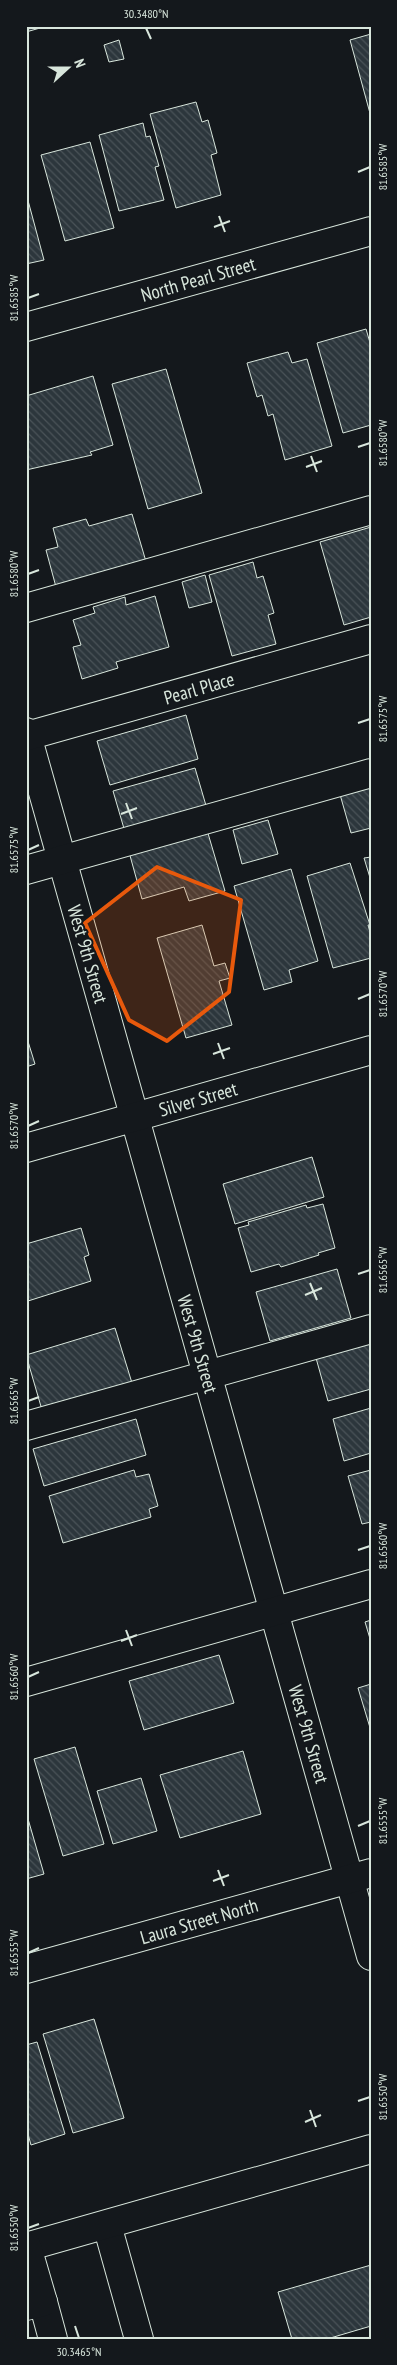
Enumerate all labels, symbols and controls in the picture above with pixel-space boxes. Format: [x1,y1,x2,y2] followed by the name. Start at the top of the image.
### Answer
[123,6,169,21] text: 30.3480°N
[42,42,92,92] north arrow
[70,57,90,70] text: N
[375,144,390,190] text: 81.6585°W
[138,251,259,307] street label: North Pearl Street
[6,275,21,321] text: 81.6585°W
[375,420,390,466] text: 81.6580°W
[6,551,21,597] text: 81.6580°W
[161,666,237,709] street label: Pearl Place
[375,696,390,742] text: 81.6575°W
[6,827,21,873] text: 81.6575°W
[63,902,114,1007] street label: West 9th Street
[375,971,390,1017] text: 81.6570°W
[156,1076,241,1122] street label: Silver Street
[6,1103,21,1149] text: 81.6570°W
[375,1247,390,1293] text: 81.6565°W
[173,1292,224,1397] street label: West 9th Street
[6,1378,21,1424] text: 81.6565°W
[375,1523,390,1569] text: 81.6560°W
[6,1654,21,1700] text: 81.6560°W
[284,1682,335,1787] street label: West 9th Street
[375,1798,390,1844] text: 81.6555°W
[137,1893,261,1949] street label: Laura Street North
[6,1930,21,1976] text: 81.6555°W
[375,2074,390,2120] text: 81.6550°W
[6,2205,21,2251] text: 81.6550°W
[56,2344,102,2359] text: 30.3465°N

